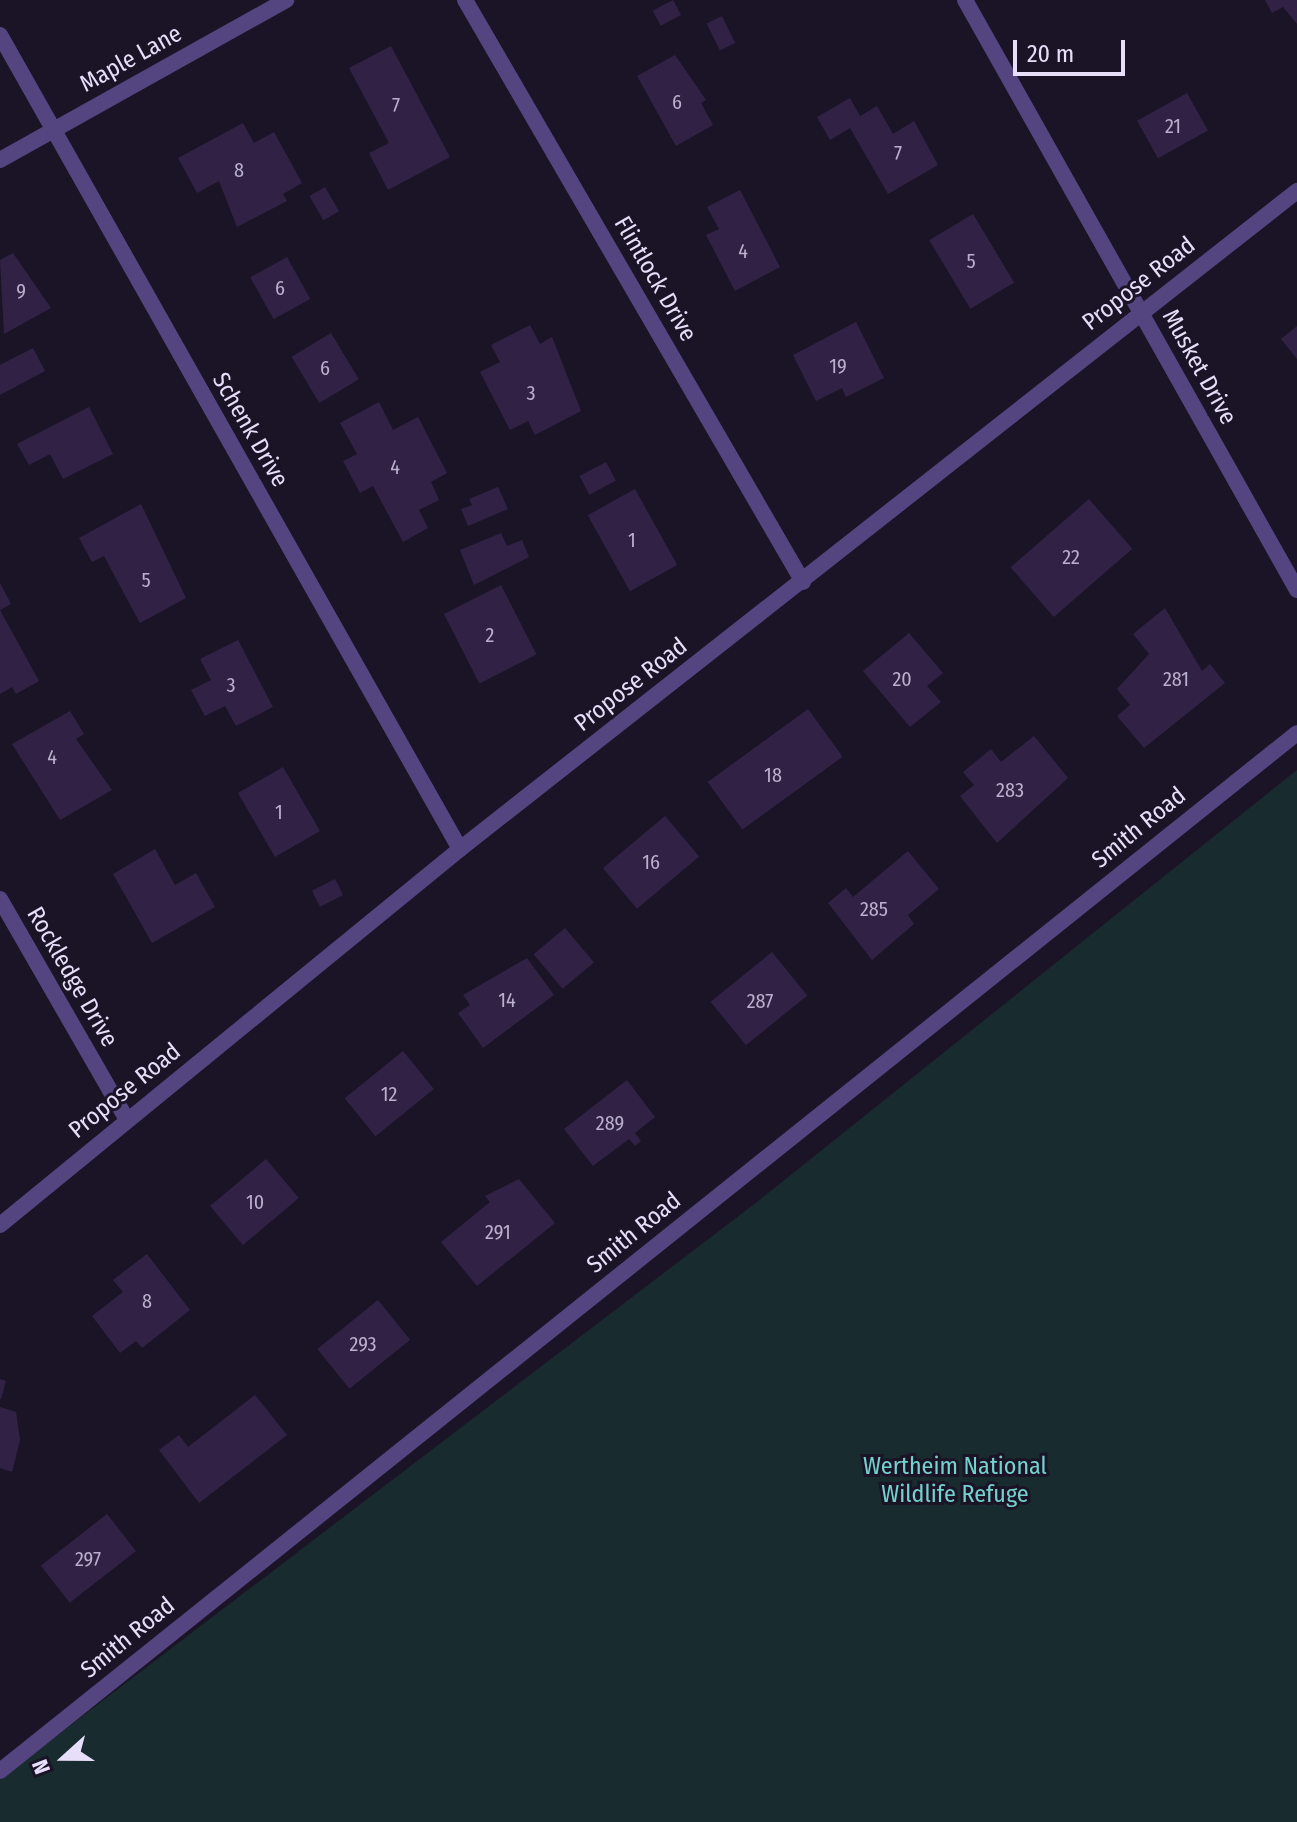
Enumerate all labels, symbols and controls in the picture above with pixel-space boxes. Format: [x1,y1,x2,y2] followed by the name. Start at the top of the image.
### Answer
[75,19,187,99] street label: Maple Lane
[1017,24,1129,74] scale bar
[1027,40,1074,68] text: 20 m
[672,90,682,114] house number: 6
[392,93,400,117] house number: 7
[1165,114,1181,138] house number: 21
[894,141,902,165] house number: 7
[234,158,244,182] house number: 8
[608,211,702,347] street label: Flintlock Drive
[1077,231,1201,337] street label: Propose Road
[738,239,748,263] house number: 4
[966,249,976,273] house number: 5
[275,276,285,300] house number: 6
[16,279,26,303] house number: 9
[1156,304,1242,430] street label: Musket Drive
[829,354,847,378] house number: 19
[320,356,330,380] house number: 6
[206,368,294,492] street label: Schenk Drive
[526,381,536,405] house number: 3
[390,455,400,479] house number: 4
[628,528,636,552] house number: 1
[1062,545,1080,569] house number: 22
[141,568,151,592] house number: 5
[486,623,494,647] house number: 2
[569,632,693,738] street label: Propose Road
[892,667,912,691] house number: 20
[1163,667,1189,691] house number: 281
[226,673,236,697] house number: 3
[47,745,57,769] house number: 4
[764,763,782,787] house number: 18
[996,778,1024,802] house number: 283
[1086,781,1192,875] street label: Smith Road
[275,800,283,824] house number: 1
[642,850,660,874] house number: 16
[860,897,888,921] house number: 285
[20,902,124,1052] street label: Rockledge Drive
[498,988,516,1012] house number: 14
[747,989,773,1013] house number: 287
[63,1037,187,1145] street label: Propose Road
[381,1082,397,1106] house number: 12
[596,1111,624,1135] house number: 289
[581,1186,687,1280] street label: Smith Road
[246,1190,264,1214] house number: 10
[485,1220,511,1244] house number: 291
[142,1289,152,1313] house number: 8
[349,1332,377,1356] house number: 293
[863,1453,1047,1509] park label: Wertheim National Wildlife Refuge
[75,1547,101,1571] house number: 297
[75,1591,181,1685] street label: Smith Road
[24,1718,104,1798] north arrow
[26,1756,56,1778] text: N

